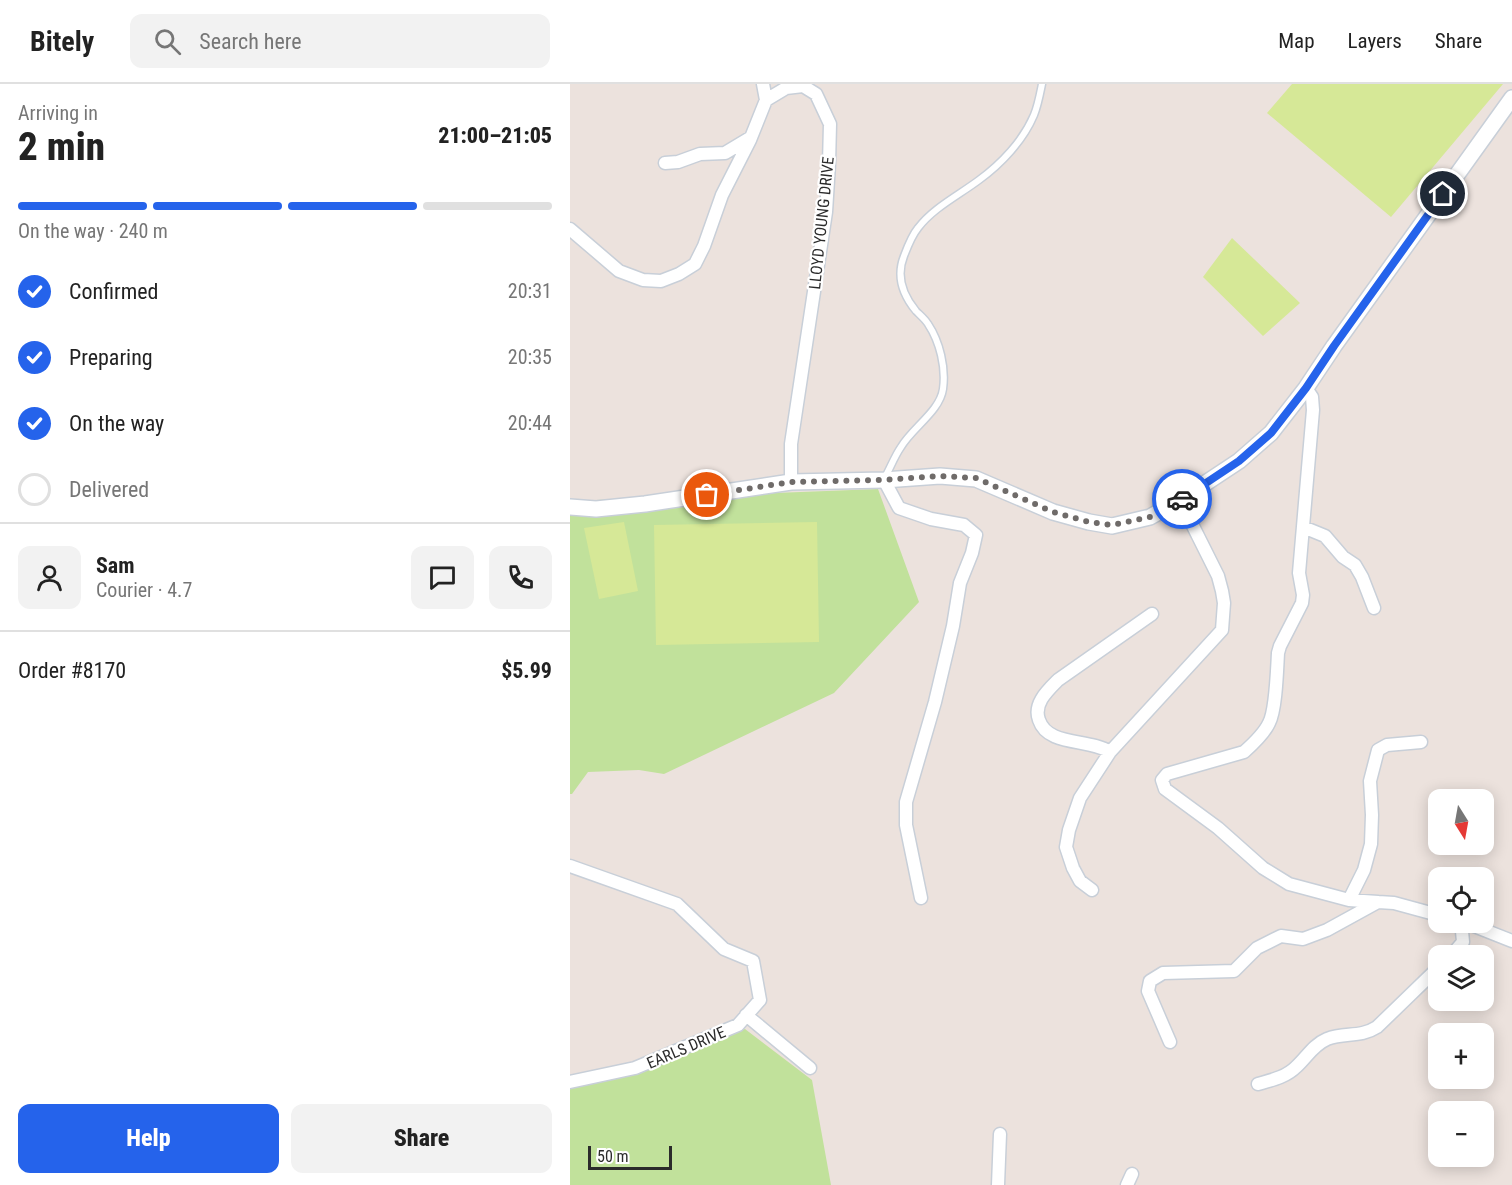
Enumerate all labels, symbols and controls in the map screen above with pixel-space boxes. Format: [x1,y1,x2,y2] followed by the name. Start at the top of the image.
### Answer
[130,14,550,68] search box
[30,25,94,58] text: Bitely
[151,25,184,58] icon: search
[199,29,302,54] text: Search here
[1278,29,1315,53] text: Map
[1348,29,1402,53] text: Layers
[1435,29,1482,53] text: Share
[18,101,98,125] text: Arriving in
[438,123,552,148] text: 21:00–21:05
[18,124,105,170] text: 2 min
[805,156,838,290] street label: LLOYD YOUNG DRIVE
[1417,168,1468,219] pin
[1426,177,1459,210] icon: home
[18,219,168,243] text: On the way · 240 m
[18,275,51,308] icon: check
[69,279,158,304] text: Confirmed
[508,279,552,303] text: 20:31
[18,341,51,374] icon: check
[69,345,153,370] text: Preparing
[508,345,552,369] text: 20:35
[18,407,51,440] icon: check
[69,411,164,436] text: On the way
[508,411,552,435] text: 20:44
[681,469,732,520] pin
[1152,469,1212,529] courier
[69,477,149,502] text: Delivered
[690,478,723,511] icon: bag
[1166,483,1199,516] icon: car
[18,546,81,609] button: person
[411,546,474,609] button: chat
[489,546,552,609] button: phone
[96,553,135,578] text: Sam
[96,578,192,602] text: Courier · 4.7
[18,658,126,683] text: Order #8170
[501,658,552,683] text: $5.99
[1428,789,1494,855] north arrow
[1428,789,1494,1167] map controls
[1428,867,1494,933] button: locate
[1428,945,1494,1011] button: layers
[644,1022,729,1073] street label: EARLS DRIVE
[1428,1023,1494,1089] button: +
[1428,1101,1494,1167] button: −
[18,1104,279,1173] button: Help
[291,1104,552,1173] button: Share
[588,1143,672,1170] scale bar
[597,1147,629,1166] text: 50 m

